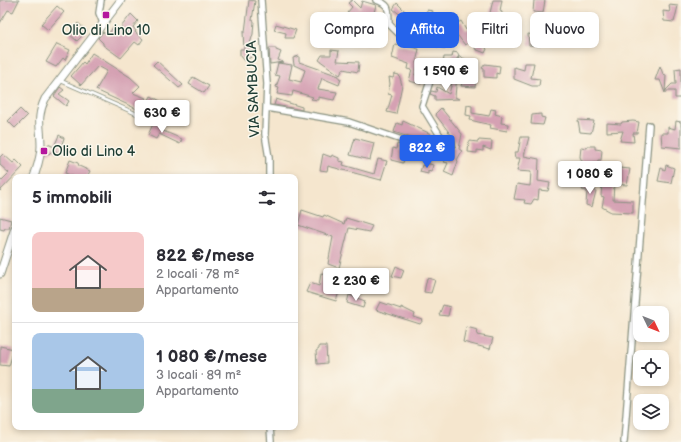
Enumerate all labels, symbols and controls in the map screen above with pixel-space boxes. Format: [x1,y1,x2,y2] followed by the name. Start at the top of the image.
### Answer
[101,10,111,20] marker: Olio di Lino 10
[310,12,388,48] chip: Compra
[396,12,459,48] chip: Affitta
[467,12,522,48] chip: Filtri
[530,12,599,48] chip: Nuovo
[62,22,150,39] place label: Olio di Lino 10
[243,40,263,138] street label: VIA SAMBUCIA
[409,58,483,92] pin: 1 590 €
[423,63,469,79] text: 1 590 €
[134,100,190,134] pin: 630 €
[144,105,180,121] text: 630 €
[399,135,455,169] pin: 822 €
[409,140,445,156] text: 822 €
[52,143,136,160] place label: Olio di Lino 4
[39,146,49,156] marker: Olio di Lino 4
[553,161,627,195] pin: 1 080 €
[567,166,613,182] text: 1 080 €
[256,187,278,209] icon: filters
[32,188,112,208] text: 5 immobili
[156,246,254,266] text: 822 €/mese
[64,248,112,296] icon: home
[156,266,240,282] text: 2 locali · 78 m²
[319,268,393,302] pin: 2 230 €
[332,273,380,289] text: 2 230 €
[156,282,239,298] text: Appartamento
[633,306,669,342] north arrow
[633,306,669,430] map controls
[156,347,267,367] text: 1 080 €/mese
[64,349,112,397] icon: home
[633,350,669,386] button: locate
[156,367,241,383] text: 3 locali · 89 m²
[156,383,239,399] text: Appartamento
[633,394,669,430] button: layers

